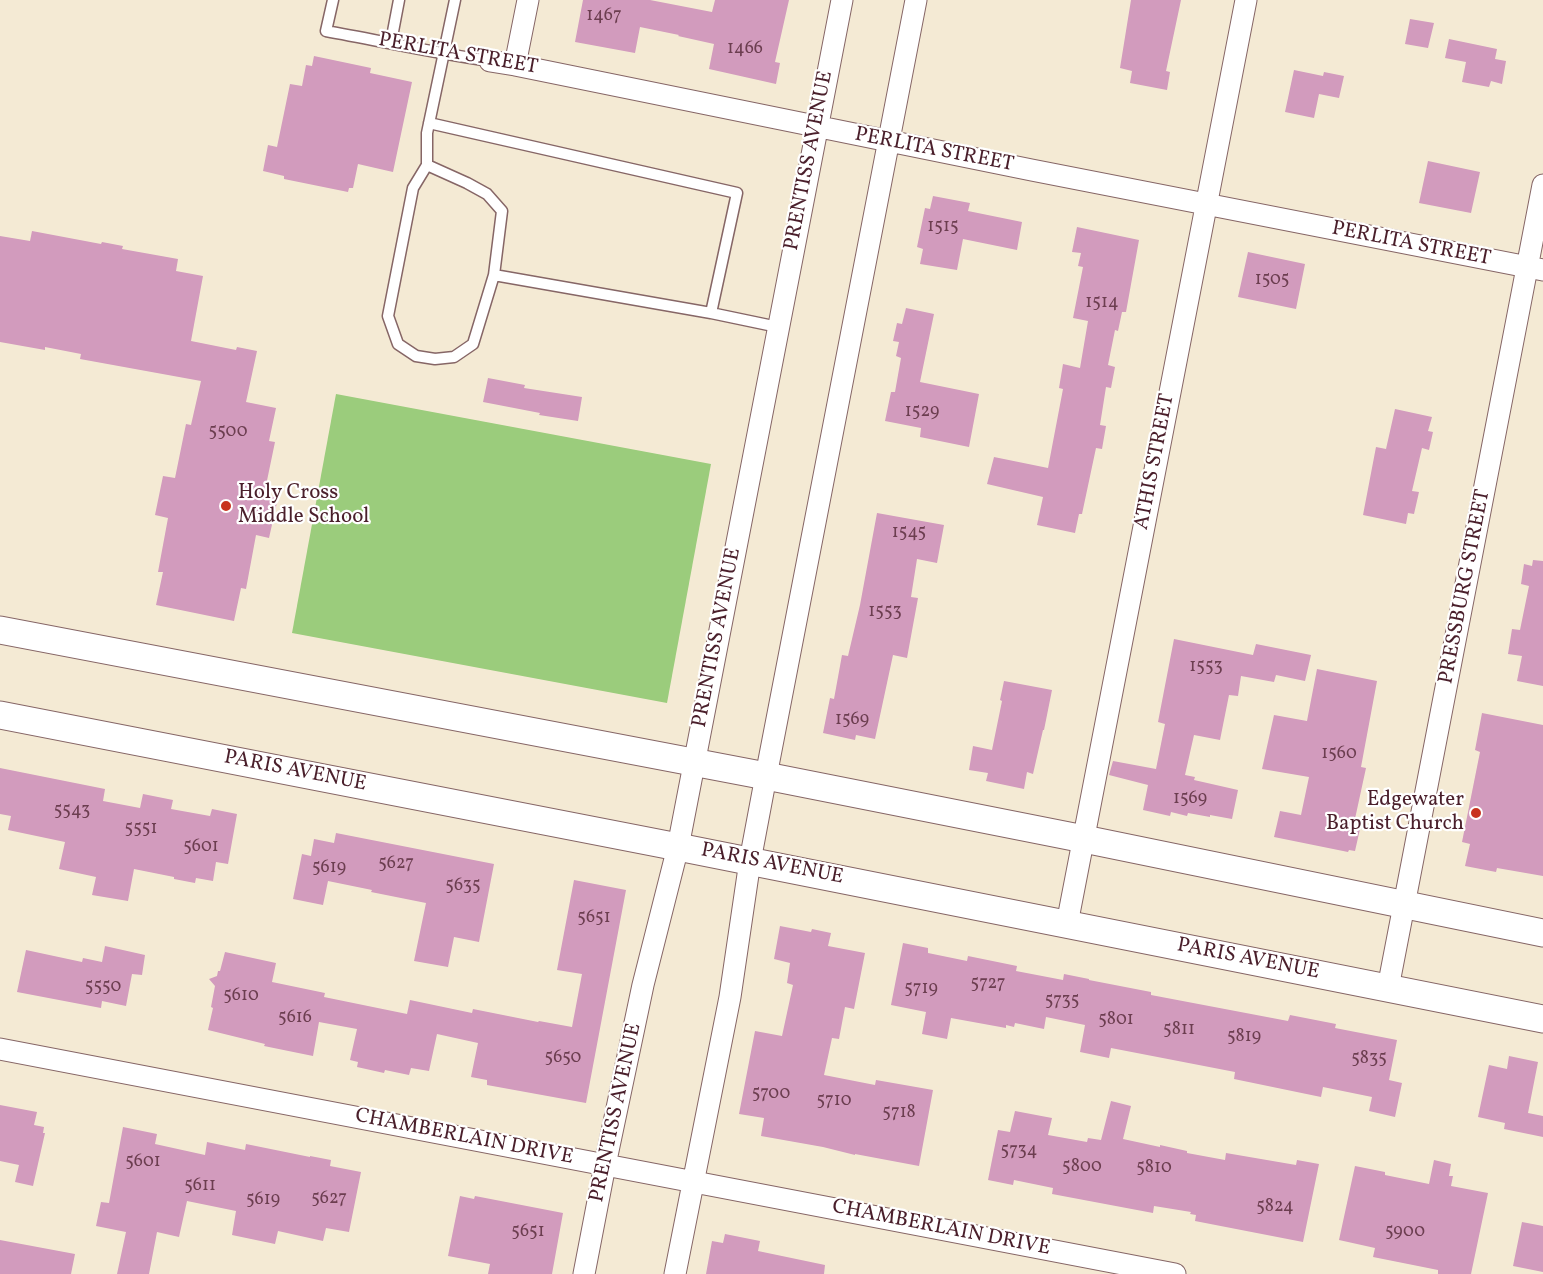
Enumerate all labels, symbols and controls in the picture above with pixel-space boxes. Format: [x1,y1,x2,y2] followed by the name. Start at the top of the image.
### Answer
[586,6,622,28] house number: 1467
[376,29,540,81] street label: PERLITA STREET
[727,39,763,61] house number: 1466
[780,69,840,253] street label: PRENTISS AVENUE
[852,123,1016,179] street label: PERLITA STREET
[927,217,959,239] house number: 1515
[1329,217,1493,273] street label: PERLITA STREET
[1255,270,1289,292] house number: 1505
[1085,293,1119,315] house number: 1514
[1130,392,1182,532] street label: ATHIS STREET
[905,402,939,424] house number: 1529
[209,422,247,444] house number: 5500
[238,481,369,531] place label: Holy Cross Middle School
[1435,488,1497,686] street label: PRESSBURG STREET
[219,499,233,513] marker: Holy Cross Middle School
[892,523,926,545] house number: 1545
[688,546,748,730] street label: PRENTISS AVENUE
[868,602,902,624] house number: 1553
[1189,657,1223,679] house number: 1553
[835,710,869,732] house number: 1569
[1321,744,1357,766] house number: 1560
[222,746,368,798] street label: PARIS AVENUE
[1326,788,1464,838] place label: Edgewater Baptist Church
[1173,789,1207,811] house number: 1569
[54,801,90,823] house number: 5543
[1469,806,1483,820] marker: Edgewater Baptist Church
[125,819,157,841] house number: 5551
[183,837,219,859] house number: 5601
[699,839,845,891] street label: PARIS AVENUE
[378,854,414,876] house number: 5627
[312,858,346,880] house number: 5619
[445,876,481,898] house number: 5635
[577,908,611,930] house number: 5651
[1175,934,1321,986] street label: PARIS AVENUE
[971,974,1005,996] house number: 5727
[85,977,121,999] house number: 5550
[904,979,938,1001] house number: 5719
[223,986,259,1008] house number: 5610
[1045,991,1079,1013] house number: 5735
[278,1008,312,1030] house number: 5616
[1098,1010,1134,1032] house number: 5801
[1163,1020,1195,1042] house number: 5811
[586,1021,648,1205] street label: PRENTISS AVENUE
[1227,1027,1261,1049] house number: 5819
[545,1048,581,1070] house number: 5650
[1351,1049,1387,1071] house number: 5835
[752,1084,790,1106] house number: 5700
[816,1091,852,1113] house number: 5710
[882,1103,916,1125] house number: 5718
[353,1104,575,1172] street label: CHAMBERLAIN DRIVE
[1001,1141,1037,1163] house number: 5734
[125,1152,161,1174] house number: 5601
[1062,1157,1102,1179] house number: 5800
[1136,1158,1172,1180] house number: 5810
[184,1176,216,1198] house number: 5611
[311,1189,347,1211] house number: 5627
[246,1190,280,1212] house number: 5619
[830,1195,1052,1263] street label: CHAMBERLAIN DRIVE
[1256,1197,1294,1219] house number: 5824
[511,1222,545,1244] house number: 5651
[1385,1222,1425,1244] house number: 5900

